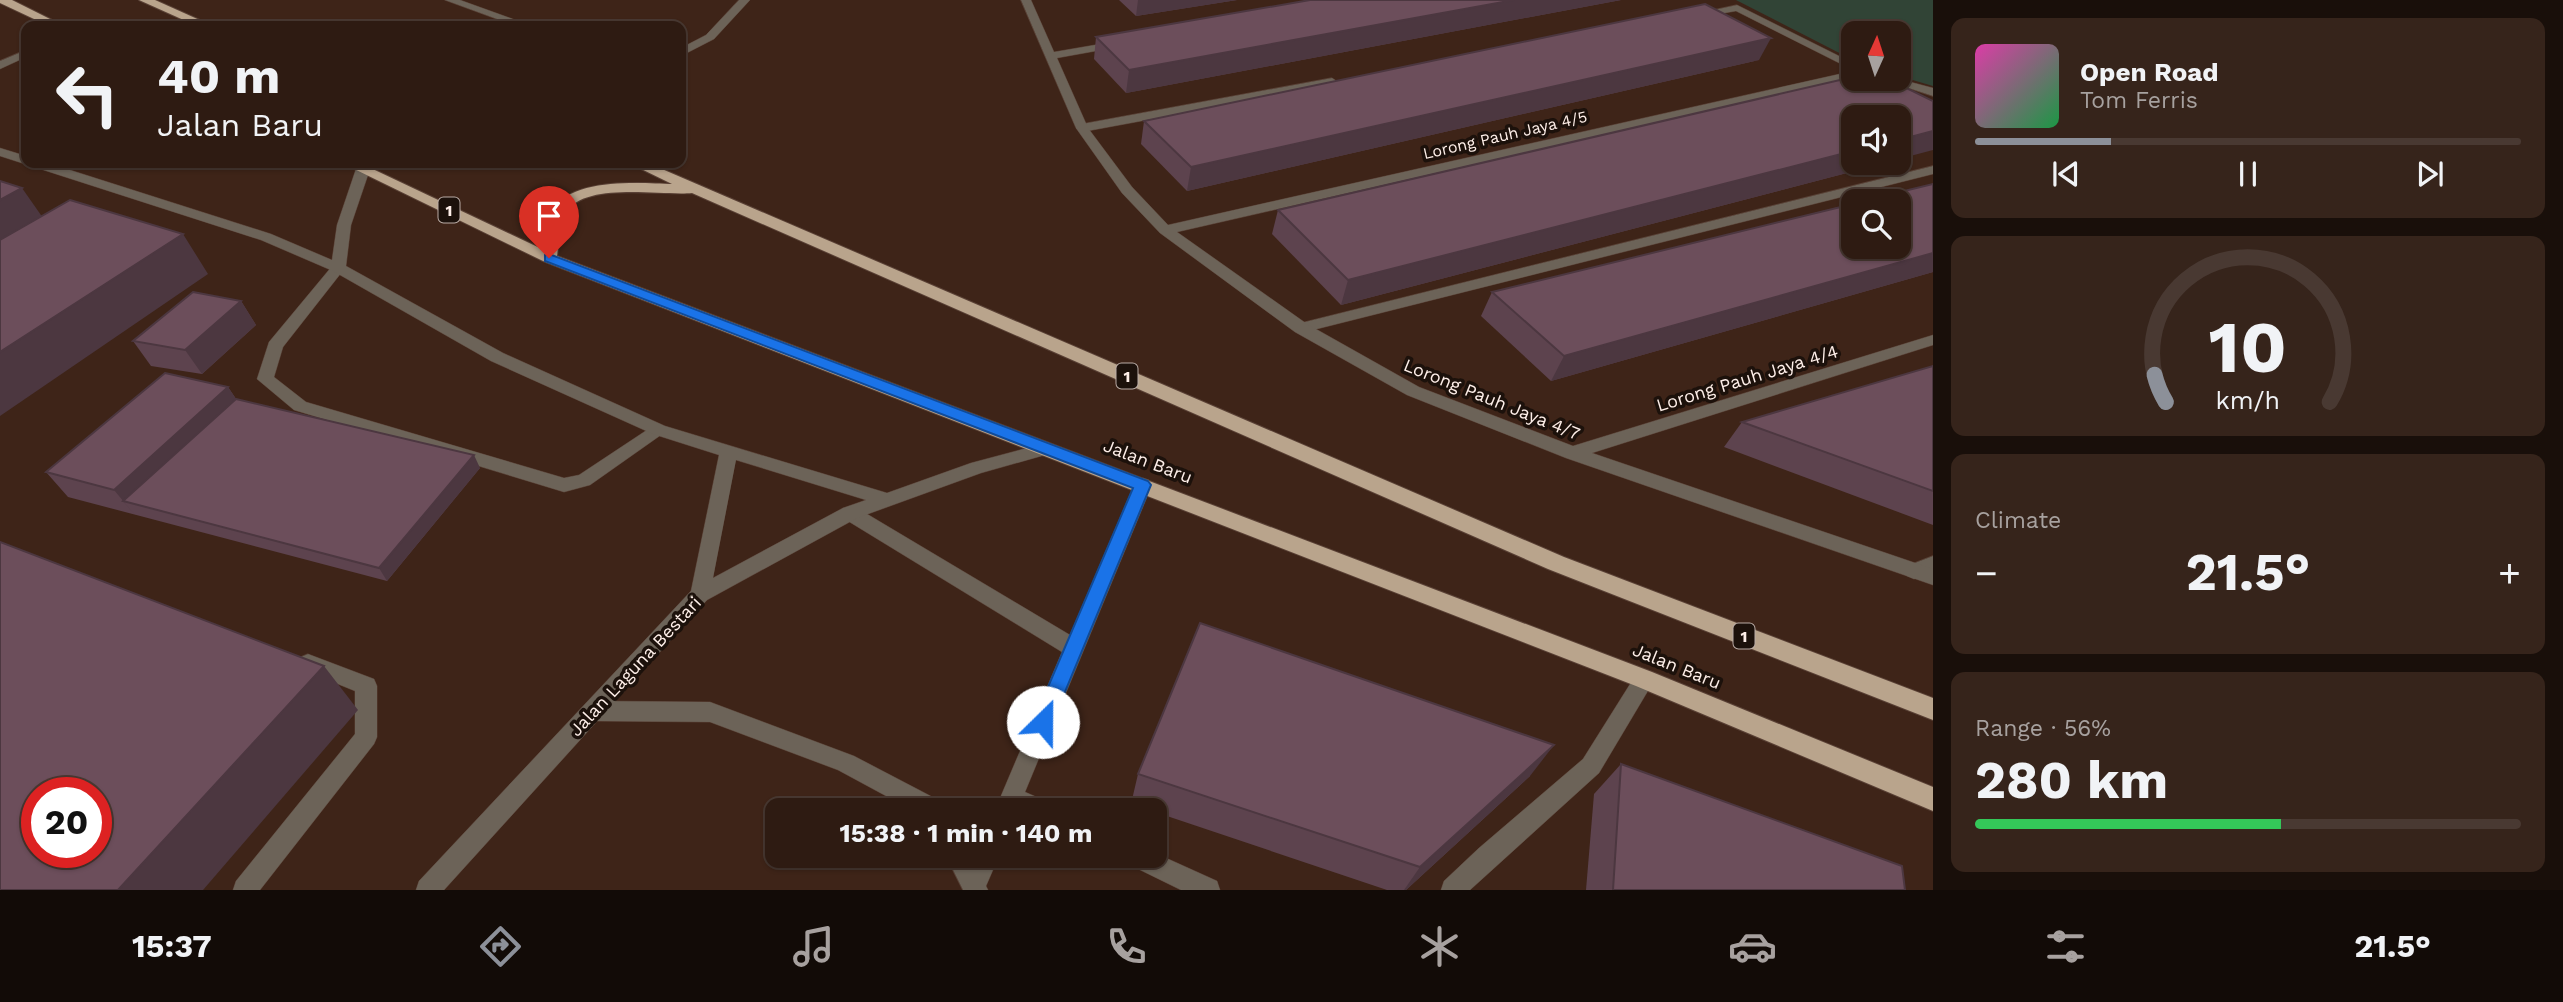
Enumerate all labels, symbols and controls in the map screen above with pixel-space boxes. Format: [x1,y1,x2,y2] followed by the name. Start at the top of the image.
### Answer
[1841,21,1911,91] north arrow
[1841,21,1911,259] map controls
[157,47,280,105] text: 40 m
[42,49,133,140] icon: left
[2080,57,2218,87] text: Open Road
[2080,87,2198,114] text: Tom Ferris
[1841,105,1911,175] button: sound
[157,106,323,144] text: Jalan Baru
[1421,107,1589,163] street label: Lorong Pauh Jaya 4/5
[2047,155,2085,193] icon: previous
[2229,155,2267,193] icon: pause
[2411,155,2449,193] icon: next
[519,186,579,258] pin
[1841,189,1911,259] button: search
[530,197,568,235] icon: arrive
[438,198,460,222] road number: 1
[2209,304,2287,390] text: 10
[1654,340,1840,416] street label: Lorong Pauh Jaya 4/4
[1401,354,1583,444] street label: Lorong Pauh Jaya 4/7
[1116,364,1138,388] road number: 1
[2216,386,2280,415] text: km/h
[1101,434,1195,488] street label: Jalan Baru
[1975,507,2061,534] text: Climate
[2186,542,2310,603] text: 21.5°
[1975,551,1998,595] text: −
[2498,551,2521,595] text: +
[565,592,705,740] street label: Jalan Laguna Bestari
[1734,624,1754,649] road number: 1
[1630,639,1724,693] street label: Jalan Baru
[1006,685,1080,759] position arrow
[1975,715,2111,742] text: Range · 56%
[1975,750,2168,811] text: 280 km
[21,777,112,868] speed limit sign: 20
[840,818,1092,848] text: 15:38 · 1 min · 140 m
[476,922,525,971] icon: directions
[789,922,838,971] icon: music
[1102,922,1151,971] icon: phone
[1415,922,1464,971] icon: climate
[1728,922,1777,971] icon: car
[2041,922,2090,971] icon: filters
[132,927,212,965] text: 15:37
[2354,927,2431,965] text: 21.5°

